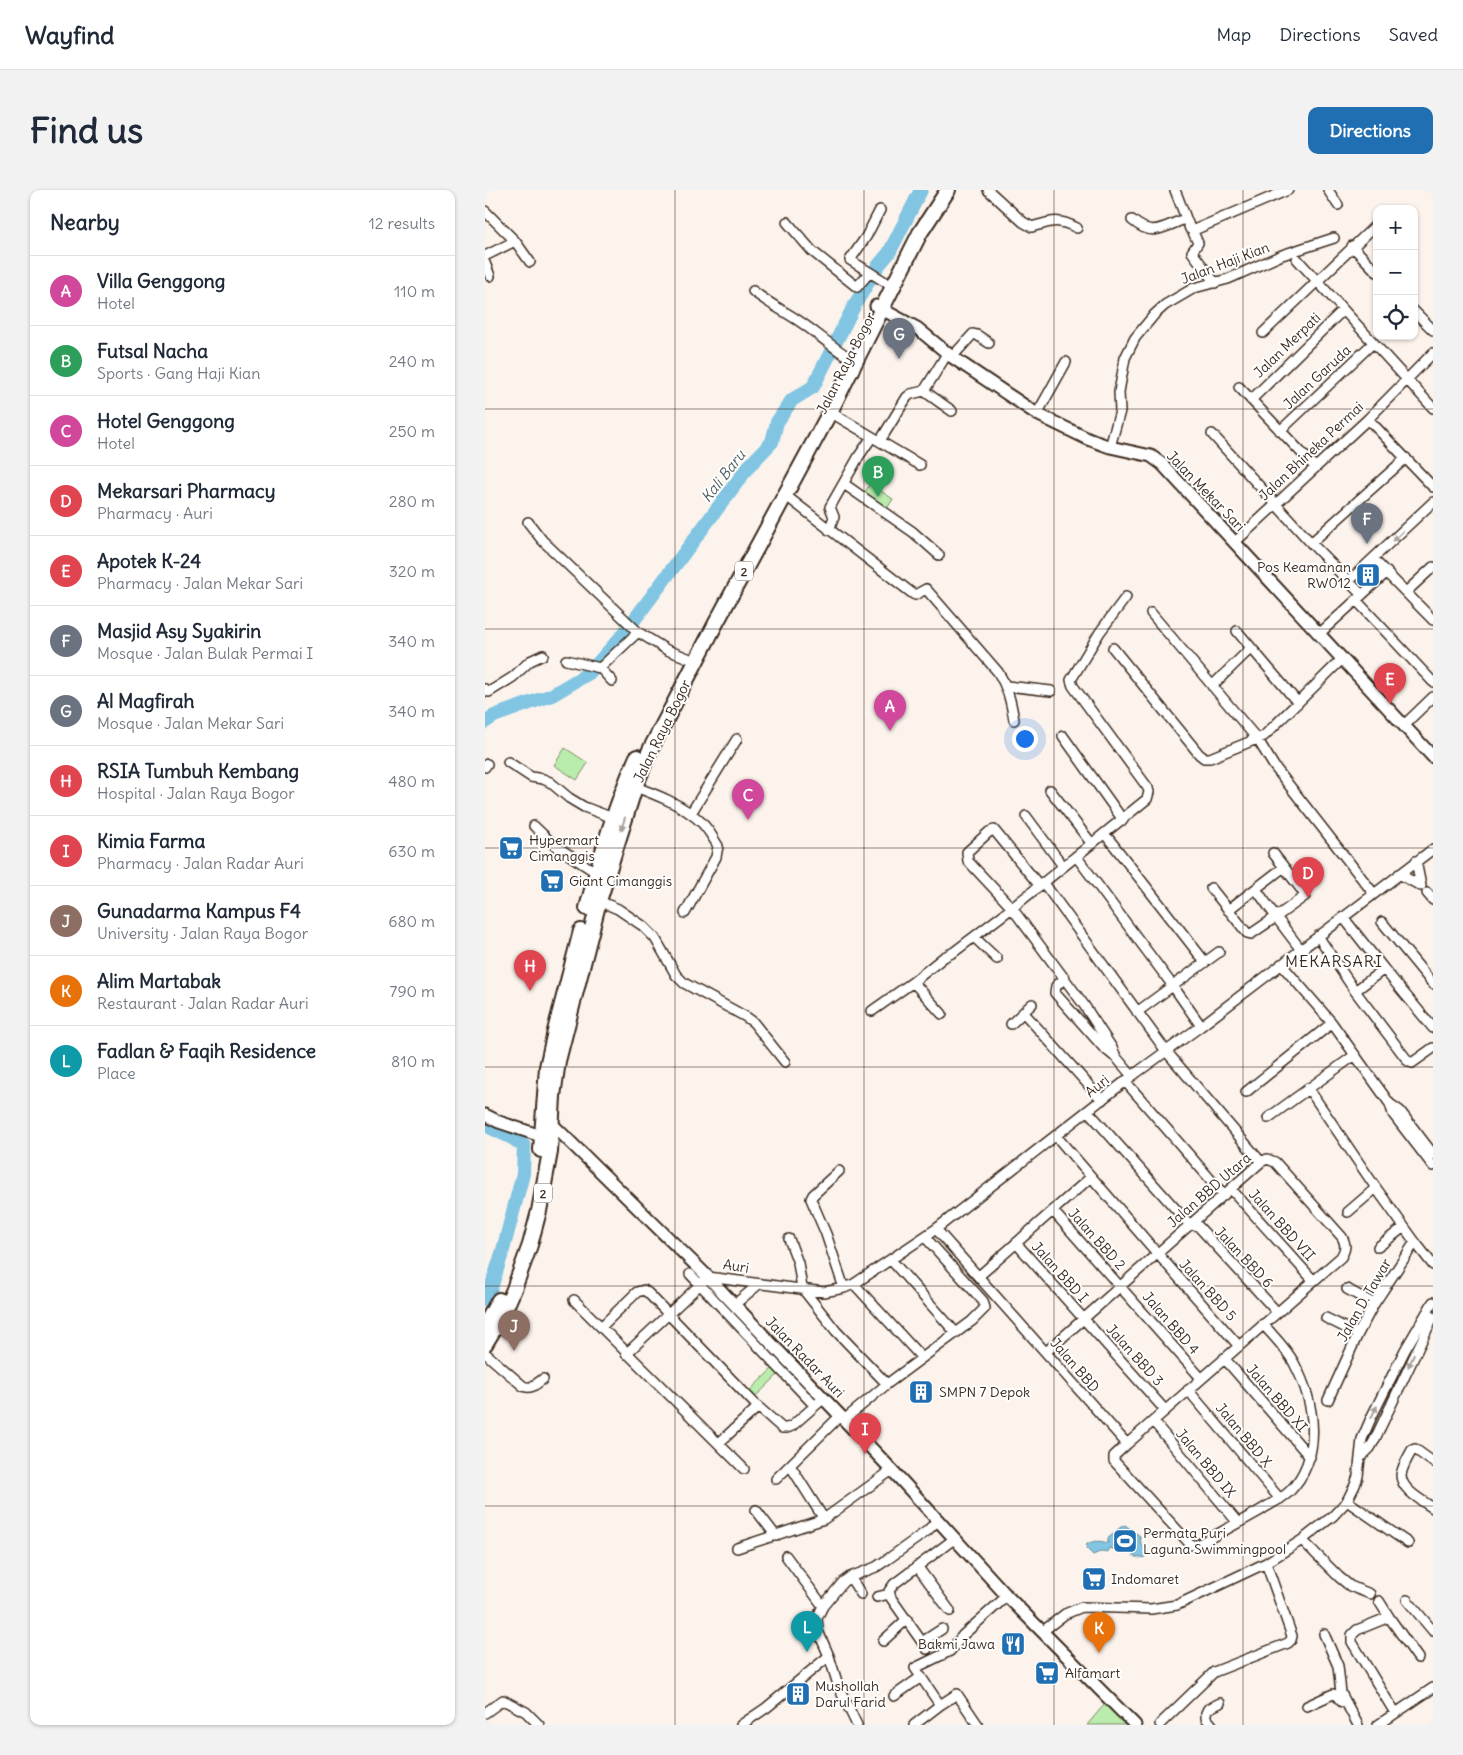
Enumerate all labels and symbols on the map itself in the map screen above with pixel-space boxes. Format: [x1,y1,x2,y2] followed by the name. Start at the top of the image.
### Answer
[1178,238,1272,288] street label: Jalan Haji Kian
[813,309,880,417] street label: Jalan Raya Bogor
[1250,309,1324,381] street label: Jalan Merpati
[883,318,915,359] pin: G
[1279,341,1355,413] street label: Jalan Garuda
[1255,398,1367,504] street label: Jalan Bhineka Permai
[697,445,750,506] water label: Kali Baru
[1163,447,1249,535] street label: Jalan Mekar Sari
[862,456,894,497] pin: B
[1351,503,1383,544] pin: F
[1392,530,1404,542] one-way arrow
[1257,558,1351,592] place label: Pos Keamanan RW012
[735,562,753,581] road number: 2
[1355,562,1381,588] building icon: Pos Keamanan RW012
[1374,663,1406,704] pin: E
[629,676,695,785] street label: Jalan Raya Bogor
[874,690,906,731] pin: A
[1012,726,1038,752] your location
[732,779,764,820] pin: C
[619,817,626,832] one-way arrow
[529,831,599,865] place label: Hypermart Cimanggis
[498,835,524,861] supermarket icon: Hypermart Cimanggis
[1292,857,1324,898] pin: D
[539,868,565,894] supermarket icon: Giant Cimanggis
[569,872,672,890] place label: Giant Cimanggis
[514,950,546,991] pin: H
[1285,951,1383,971] district label: MEKARSARI
[1081,1071,1113,1101] street label: Auri
[1163,1149,1255,1231] street label: Jalan BBD Utara
[534,1184,552,1202] road number: 2
[1245,1185,1319,1265] street label: Jalan BBD VII
[1065,1204,1130,1274] street label: Jalan BBD 2
[1211,1223,1277,1291] street label: Jalan BBD 6
[1028,1238,1092,1306] street label: Jalan BBD I
[722,1255,750,1277] street label: Auri
[1175,1255,1241,1325] street label: Jalan BBD 5
[1333,1255,1395,1345] street label: Jalan D. Tawar
[1139,1288,1203,1358] street label: Jalan BBD 4
[498,1310,530,1351] pin: J
[762,1313,848,1401] street label: Jalan Radar Auri
[1102,1320,1168,1390] street label: Jalan BBD 3
[1047,1334,1103,1396] street label: Jalan BBD
[1407,1354,1415,1368] one-way arrow
[1243,1361,1311,1435] street label: Jalan BBD XI
[908,1379,934,1405] building icon: SMPN 7 Depok
[939,1383,1030,1401] place label: SMPN 7 Depok
[1212,1400,1276,1470] street label: Jalan BBD X
[1370,1405,1378,1419] one-way arrow
[849,1413,881,1454] pin: I
[1172,1425,1240,1501] street label: Jalan BBD IX
[1143,1524,1286,1558] place label: Permata Puri Laguna Swimmingpool
[1112,1528,1138,1554] sports icon: Permata Puri Laguna Swimmingpool
[1081,1566,1107,1592] supermarket icon: Indomaret
[1111,1570,1179,1588] place label: Indomaret
[791,1611,823,1652] pin: L
[1083,1612,1115,1653] pin: K
[1000,1631,1026,1657] restaurant icon: Bakmi Jawa
[918,1635,995,1653] place label: Bakmi Jawa
[1034,1660,1060,1686] supermarket icon: Alfamart
[1065,1664,1120,1682] place label: Alfamart
[815,1677,886,1711] place label: Mushollah Darul Farid
[785,1681,811,1707] building icon: Mushollah Darul Farid

